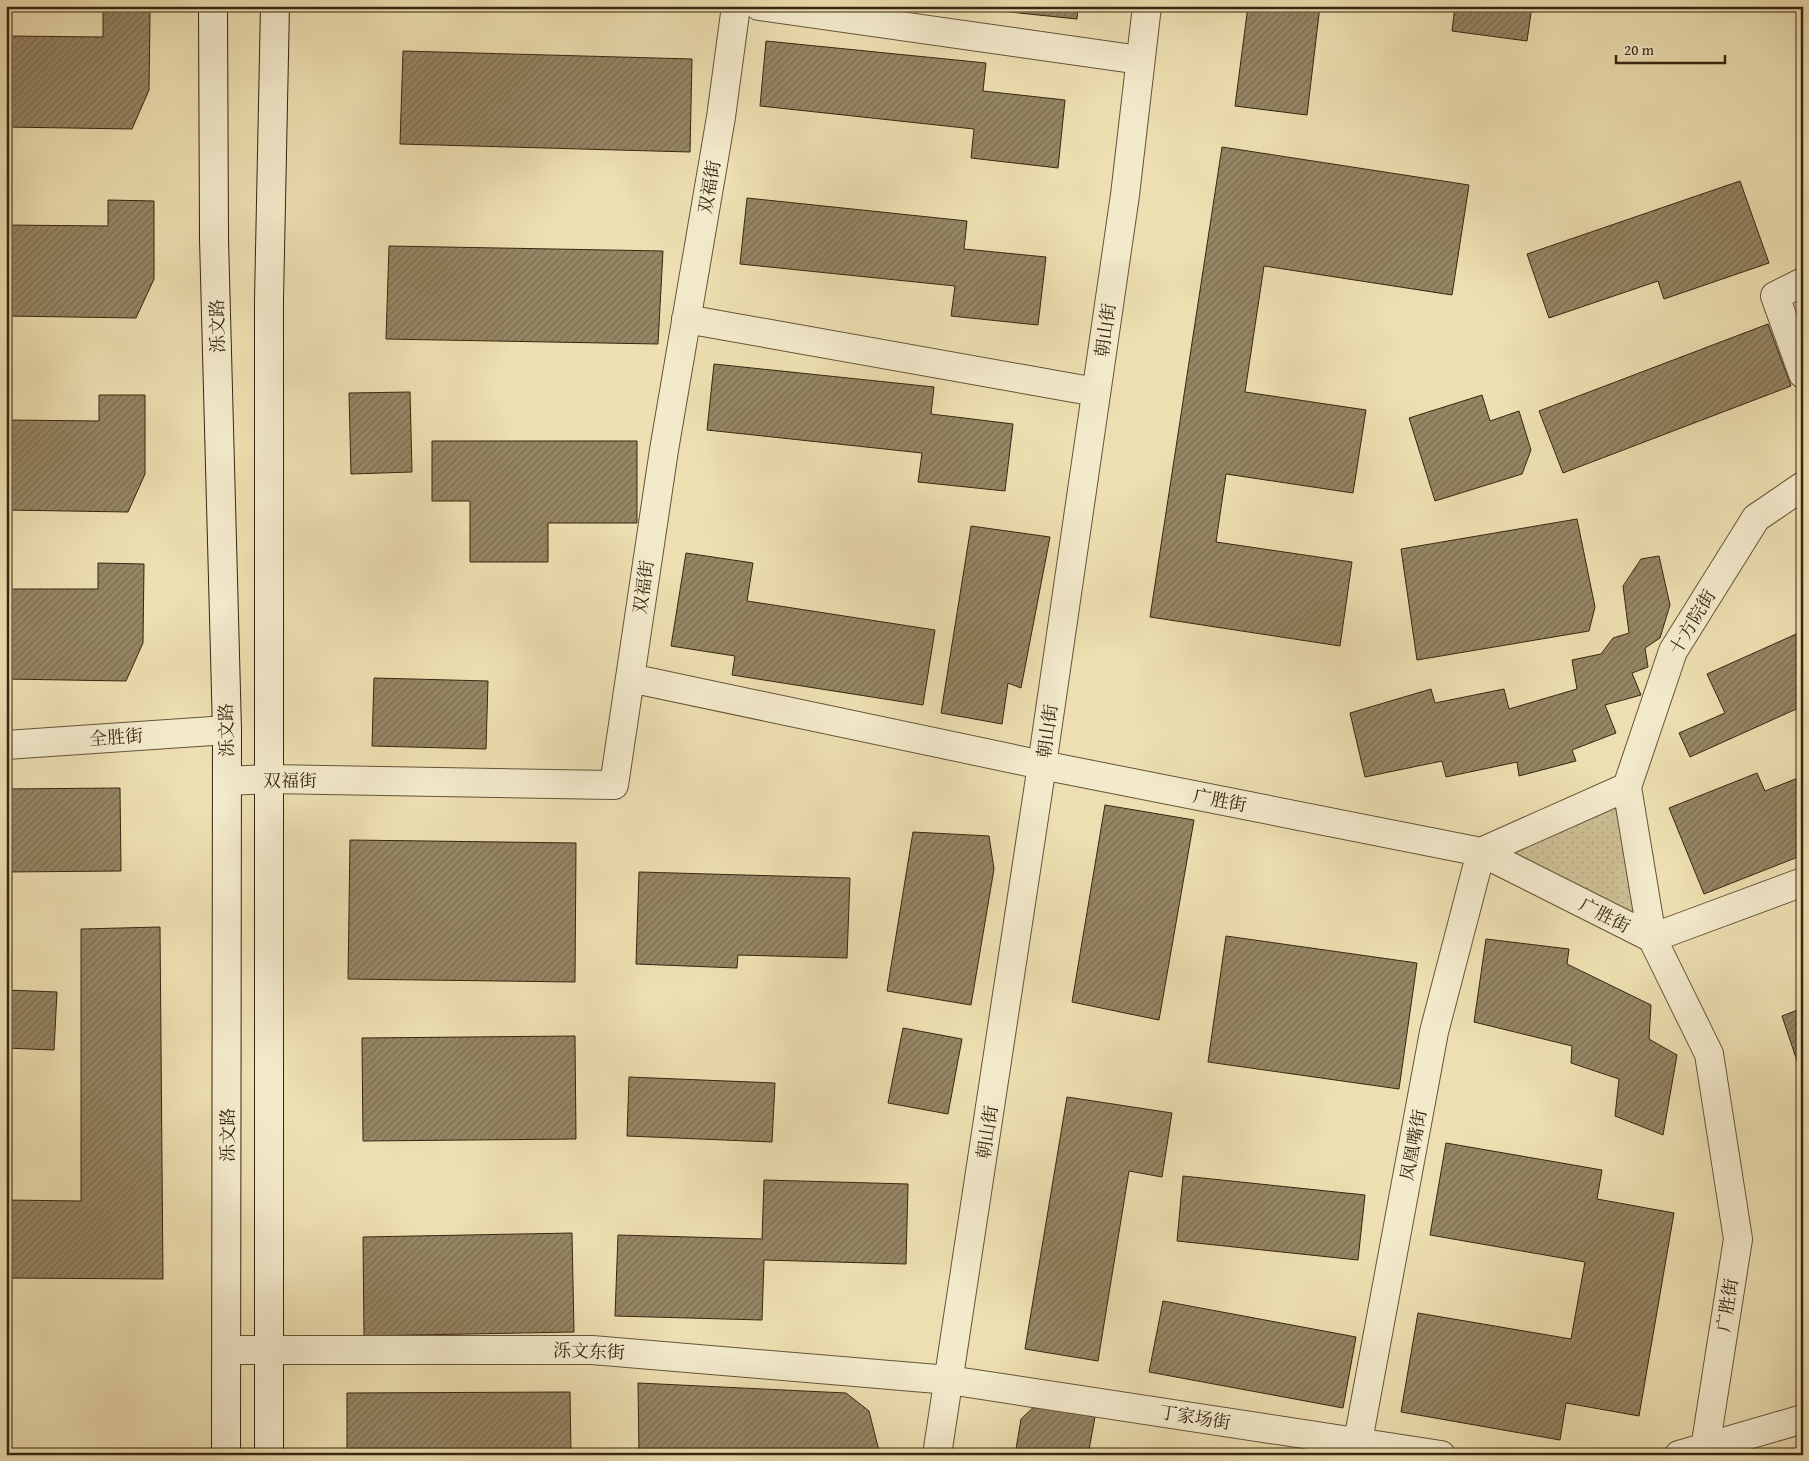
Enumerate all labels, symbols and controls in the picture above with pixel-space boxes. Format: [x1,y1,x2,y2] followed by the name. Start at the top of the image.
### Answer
[1616,32,1725,64] scale bar
[1624,39,1655,60] text: 20 m
[691,158,727,216] street label: 双福街
[203,299,231,353] street label: 泺文路
[1088,301,1122,359] street label: 朝山街
[626,558,660,616] street label: 双福街
[1662,584,1722,660] street label: 十方院街
[1030,702,1064,760] street label: 朝山街
[212,703,240,757] street label: 泺文路
[88,722,144,752] street label: 全胜街
[263,767,317,794] street label: 双福街
[1191,782,1249,818] street label: 广胜街
[1575,891,1635,939] street label: 广胜街
[969,1103,1005,1161] street label: 朝山街
[1393,1107,1433,1183] street label: 凤凰嘴街
[214,1108,241,1162] street label: 泺文路
[1709,1276,1745,1334] street label: 广胜街
[553,1336,625,1366] street label: 泺文东街
[1157,1398,1233,1436] street label: 丁家场街

